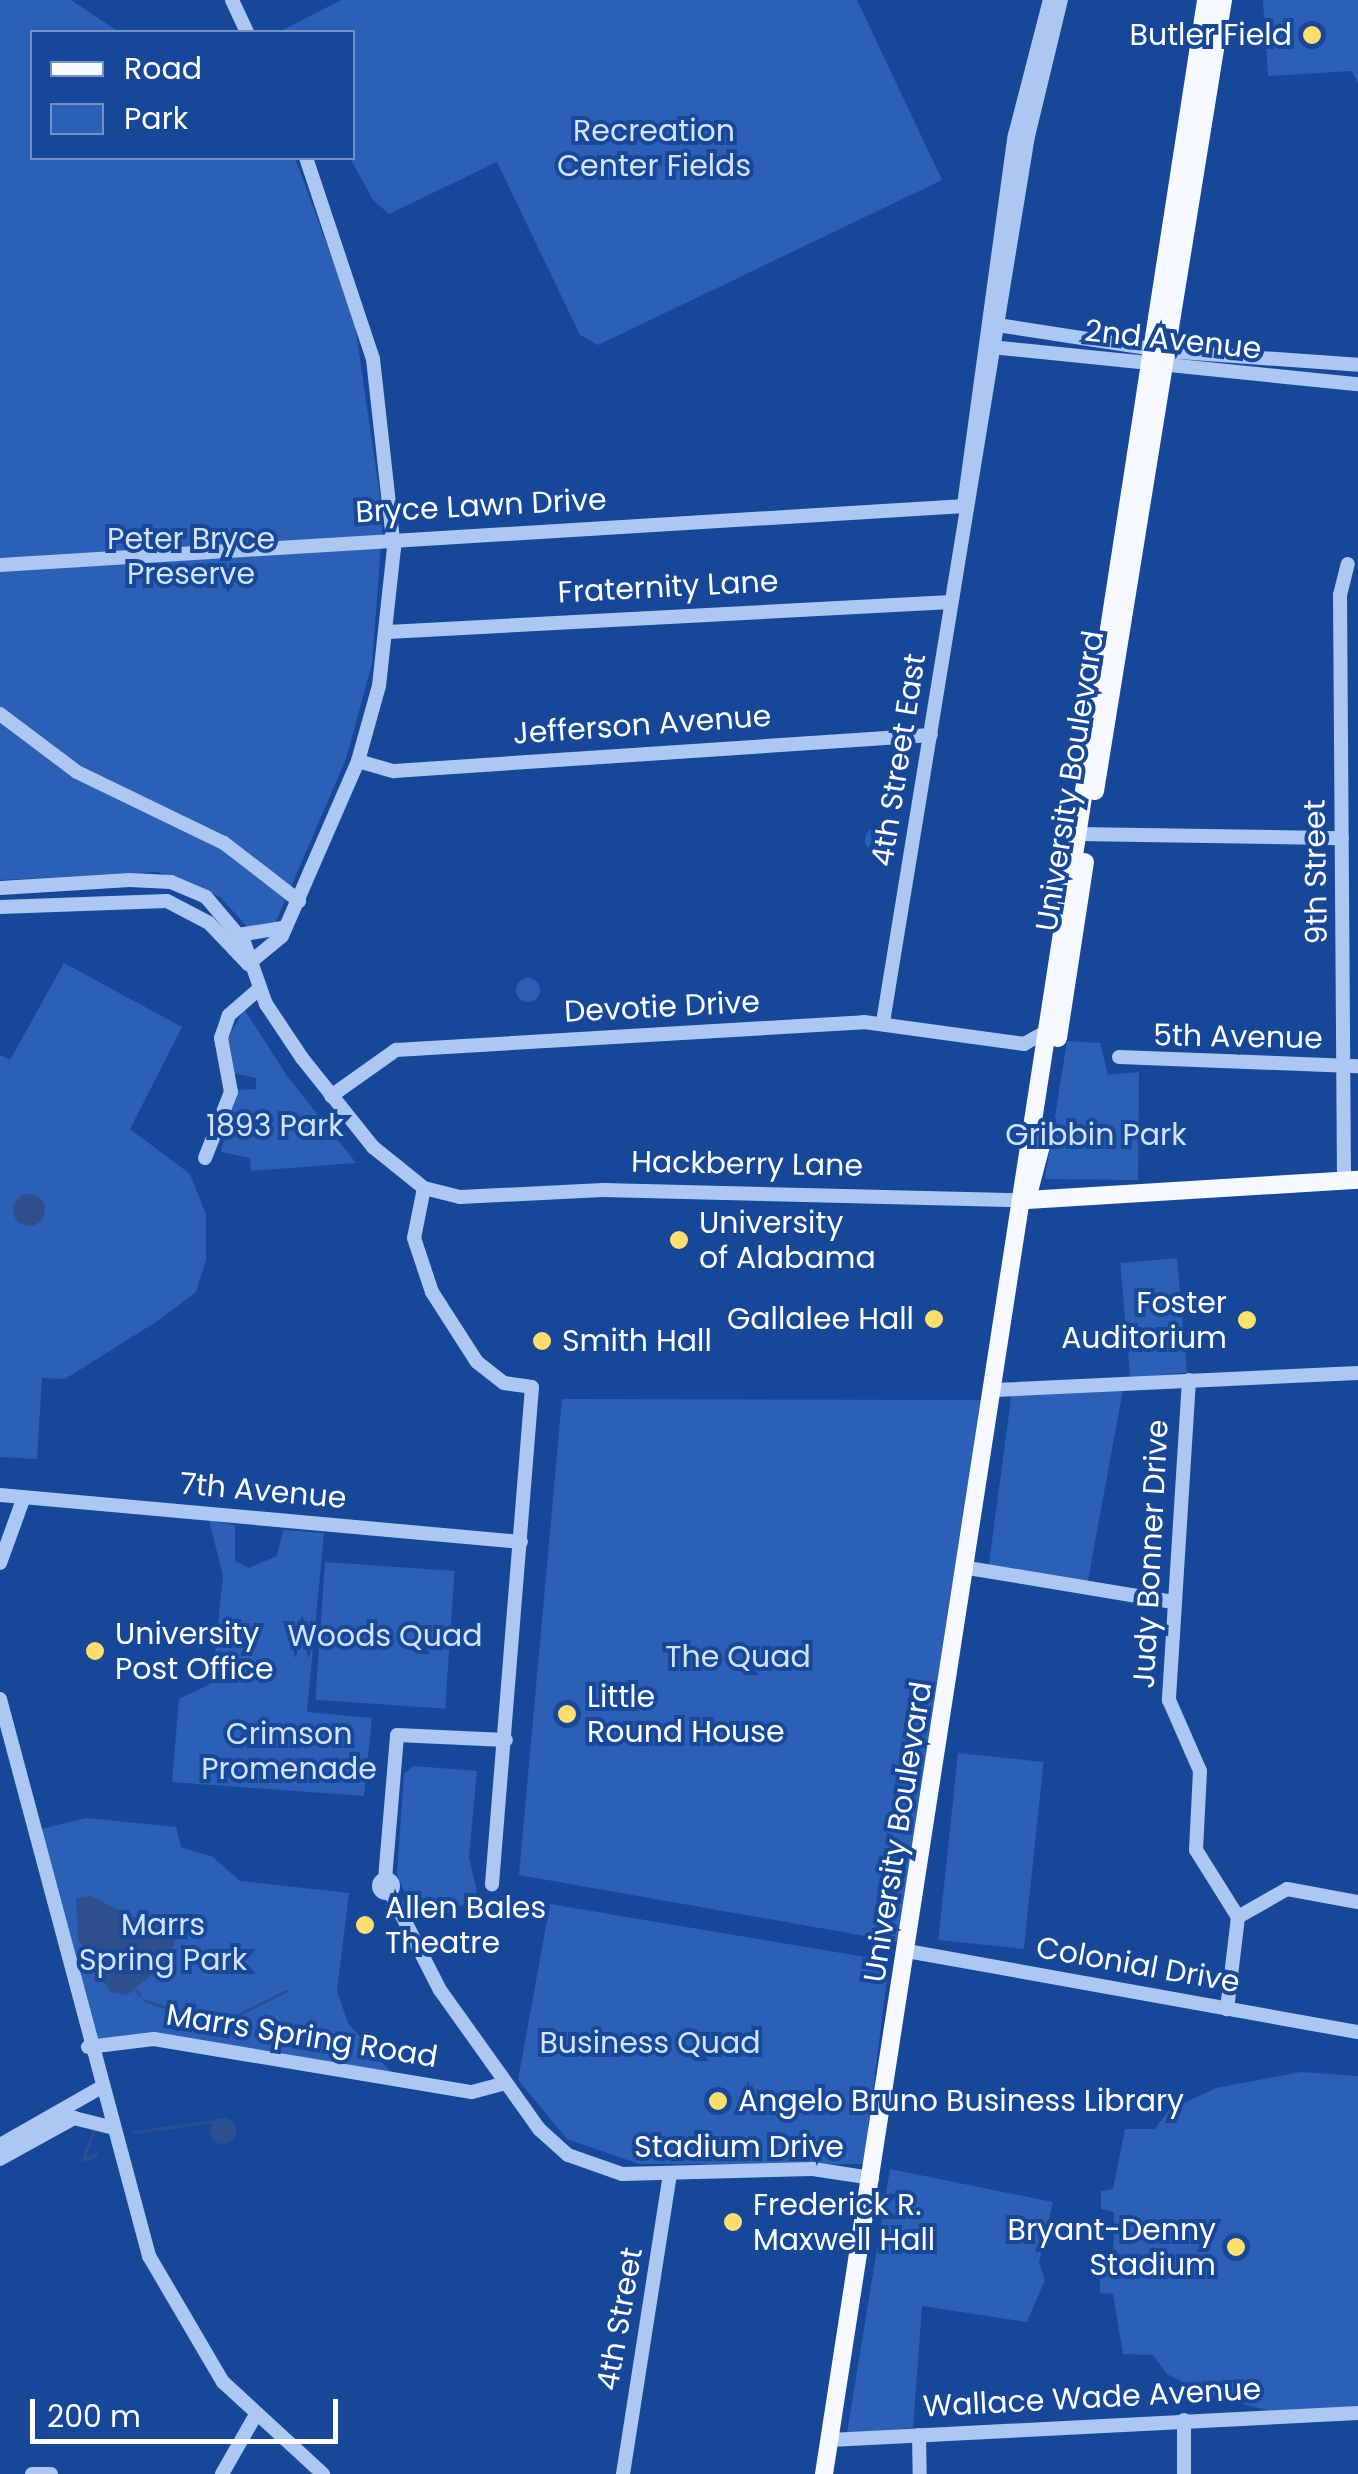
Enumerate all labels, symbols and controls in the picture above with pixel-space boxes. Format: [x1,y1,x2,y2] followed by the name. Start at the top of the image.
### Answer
[1130,17,1292,53] place label: Butler Field
[1301,24,1323,46] marker: Butler Field
[30,30,355,160] legend
[124,47,202,90] text: Road
[124,97,188,140] text: Park
[557,113,751,184] park label: Recreation Center Fields
[1083,313,1263,367] street label: 2nd Avenue
[354,481,608,531] street label: Bryce Lawn Drive
[107,521,275,592] park label: Peter Bryce Preserve
[557,563,779,611] street label: Fraternity Lane
[1028,628,1112,934] street label: University Boulevard
[864,651,934,869] street label: 4th Street East
[512,698,772,752] street label: Jefferson Avenue
[1297,799,1335,945] street label: 9th Street
[563,984,761,1030] street label: Devotie Drive
[1153,1018,1323,1056] street label: 5th Avenue
[206,1108,344,1144] park label: 1893 Park
[1005,1117,1187,1153] park label: Gribbin Park
[631,1144,863,1184] street label: Hackberry Lane
[699,1205,876,1276] place label: University of Alabama
[668,1229,690,1251] marker: University of Alabama
[1061,1285,1227,1356] place label: Foster Auditorium
[727,1301,914,1337] place label: Gallalee Hall
[923,1308,945,1330] marker: Gallalee Hall
[1236,1309,1258,1331] marker: Foster Auditorium
[562,1323,712,1359] place label: Smith Hall
[531,1330,553,1352] marker: Smith Hall
[1126,1419,1176,1689] street label: Judy Bonner Drive
[178,1466,348,1516] street label: 7th Avenue
[115,1616,274,1686] place label: University Post Office
[287,1618,483,1654] park label: Woods Quad
[665,1639,811,1675] park label: The Quad
[84,1640,106,1662] marker: University Post Office
[587,1679,785,1750] place label: Little Round House
[856,1679,940,1985] street label: University Boulevard
[556,1703,578,1725] marker: Little Round House
[201,1716,377,1786] park label: Crimson Promenade
[385,1890,546,1960] place label: Allen Bales Theatre
[79,1907,247,1978] park label: Marrs Spring Park
[354,1914,376,1936] marker: Allen Bales Theatre
[1033,1929,1243,2001] street label: Colonial Drive
[164,1997,440,2075] street label: Marrs Spring Road
[539,2025,761,2061] park label: Business Quad
[738,2083,1184,2119] place label: Angelo Bruno Business Library
[707,2090,729,2112] marker: Angelo Bruno Business Library
[634,2129,844,2165] street label: Stadium Drive
[753,2187,935,2258] place label: Frederick R. Maxwell Hall
[722,2211,744,2233] marker: Frederick R. Maxwell Hall
[1008,2212,1216,2282] place label: Bryant-Denny Stadium
[1225,2236,1247,2258] marker: Bryant-Denny Stadium
[590,2245,650,2393] street label: 4th Street
[922,2371,1262,2425] street label: Wallace Wade Avenue
[35,2379,342,2441] scale bar
[47,2395,141,2438] text: 200 m

